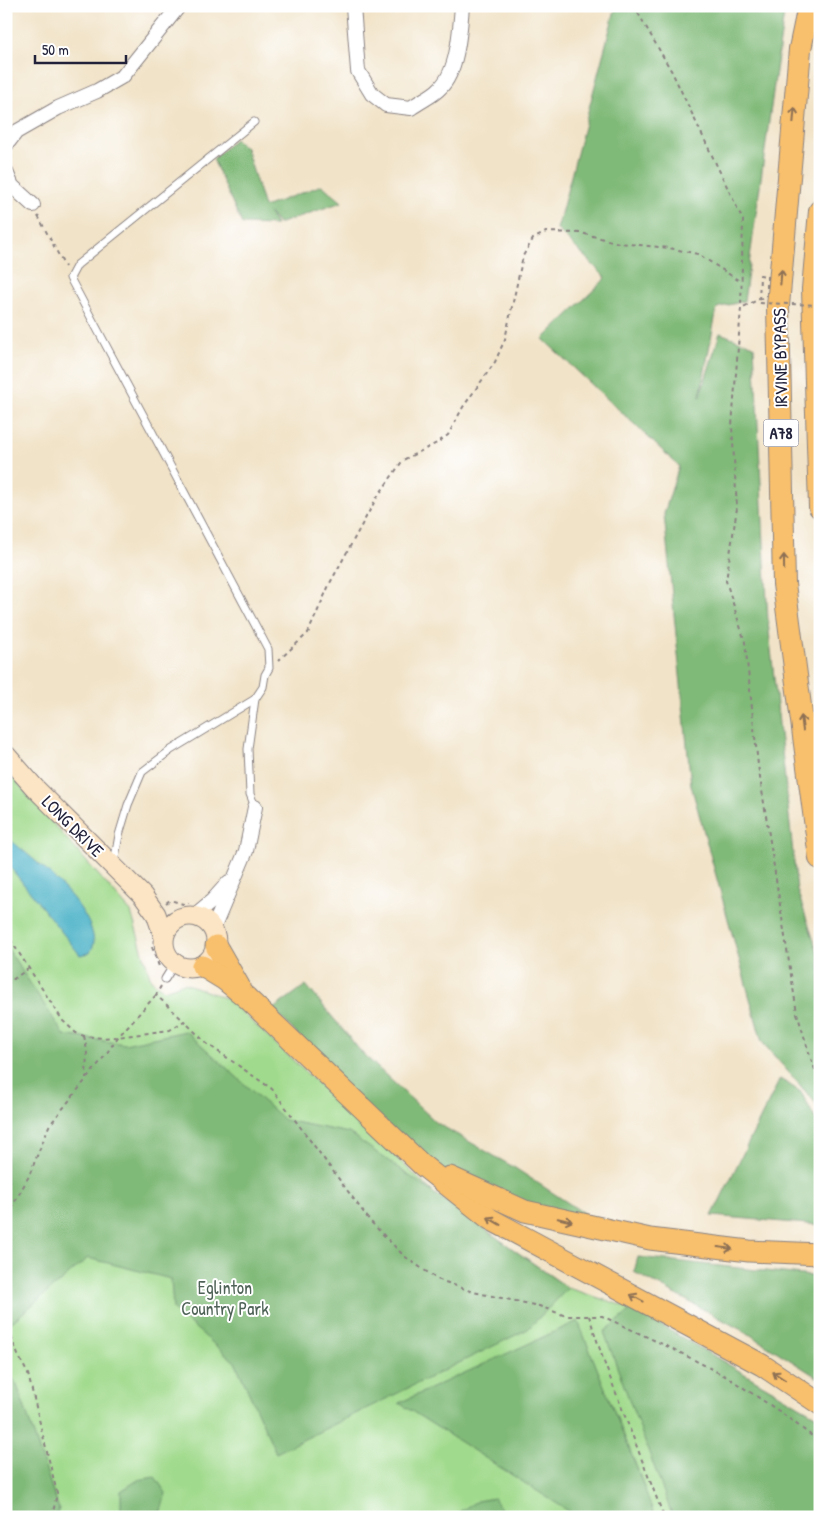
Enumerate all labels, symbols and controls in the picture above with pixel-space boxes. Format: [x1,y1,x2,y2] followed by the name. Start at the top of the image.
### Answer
[35,32,126,64] scale bar
[42,39,69,60] text: 50 m
[790,107,799,123] one-way arrow
[776,269,786,285] one-way arrow
[767,308,793,408] street label: IRVINE BYPASS
[764,419,798,446] road number: A78
[779,554,788,570] one-way arrow
[797,716,807,732] one-way arrow
[37,790,109,862] street label: LONG DRIVE
[488,1216,502,1226] one-way arrow
[556,1216,572,1225] one-way arrow
[716,1243,732,1253] one-way arrow
[181,1275,269,1321] park label: Eglinton Country Park
[630,1293,645,1303] one-way arrow
[773,1371,787,1381] one-way arrow

